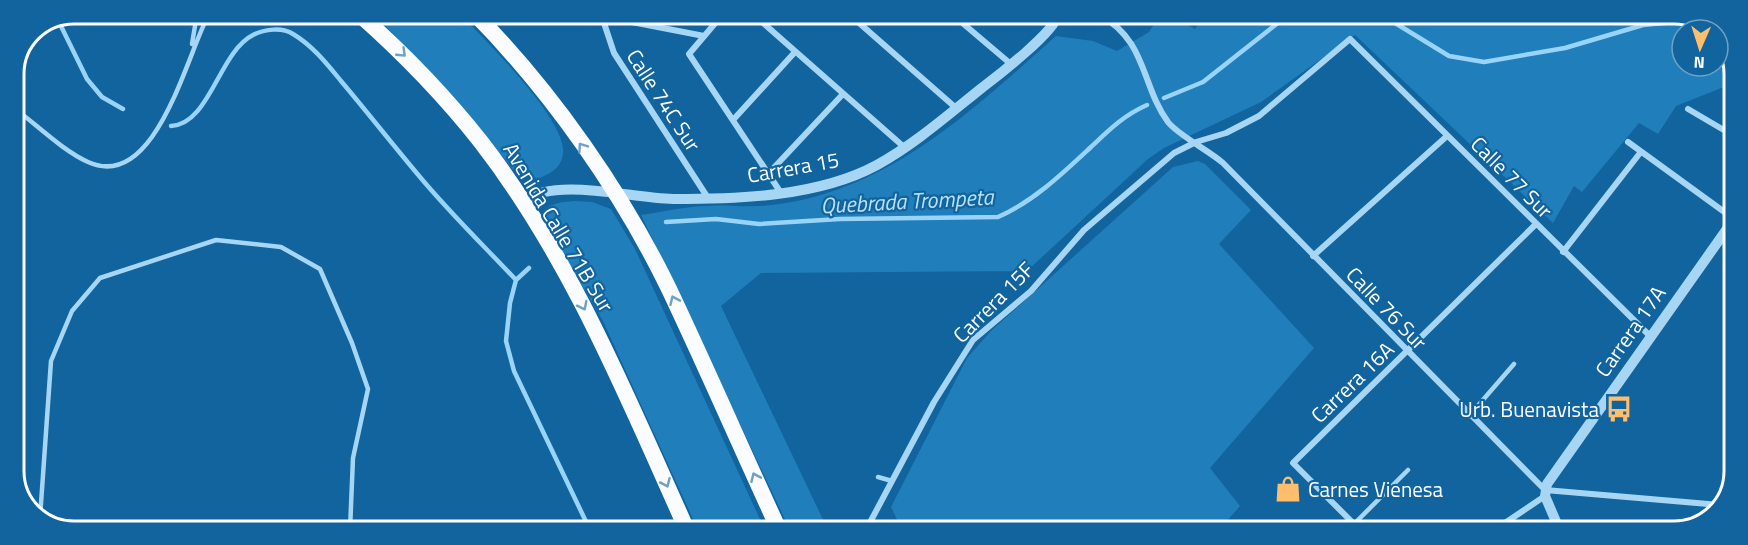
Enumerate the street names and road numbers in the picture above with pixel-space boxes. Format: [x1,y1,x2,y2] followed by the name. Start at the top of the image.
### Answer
[619,43,709,157] street label: Calle 74C Sur
[1464,129,1560,225] street label: Calle 77 Sur
[496,136,622,318] street label: Avenida Calle 71B Sur
[745,143,841,191] street label: Carrera 15
[945,254,1041,350] street label: Carrera 15F
[1339,259,1435,357] street label: Calle 76 Sur
[1587,278,1674,383] street label: Carrera 17A
[1303,334,1401,430] street label: Carrera 16A

